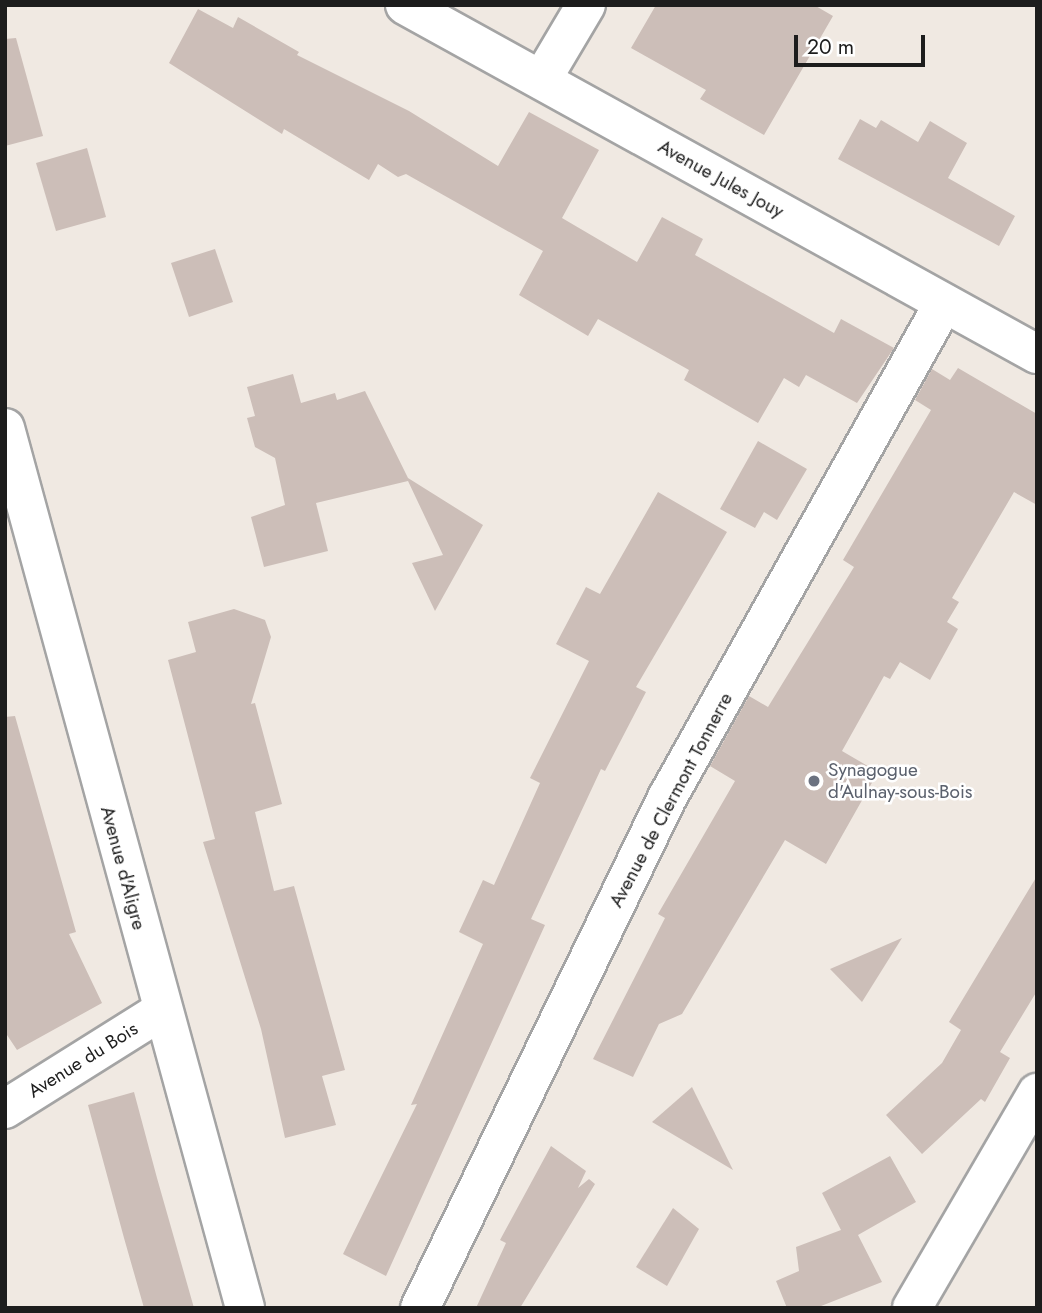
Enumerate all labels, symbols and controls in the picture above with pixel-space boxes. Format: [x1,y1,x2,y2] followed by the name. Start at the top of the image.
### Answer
[797,21,928,65] scale bar
[807,32,854,62] text: 20 m
[654,135,788,223] street label: Avenue Jules Jouy
[605,689,737,911] street label: Avenue de Clermont Tonnerre
[828,759,972,803] place label: Synagogue d'Aulnay-sous-Bois
[806,773,822,789] marker: Synagogue d'Aulnay-sous-Bois
[96,804,150,932] street label: Avenue d'Aligre
[24,1017,142,1103] street label: Avenue du Bois

